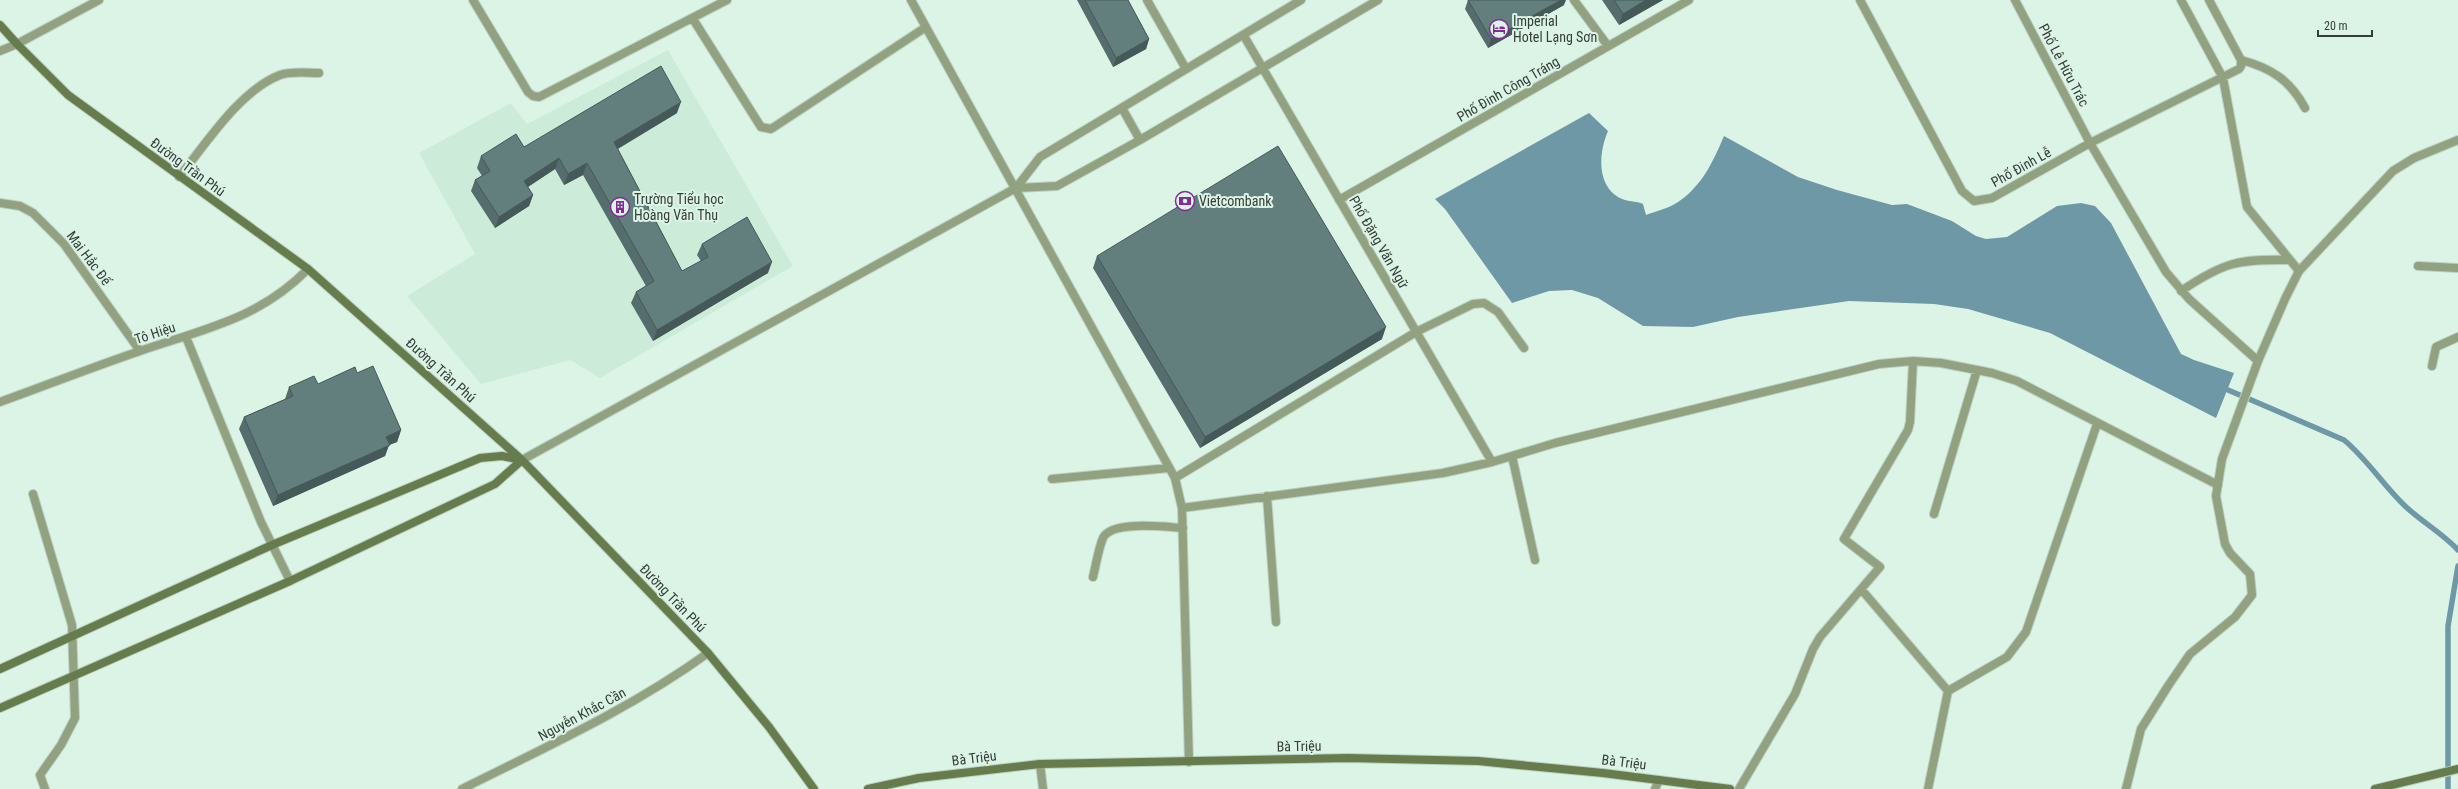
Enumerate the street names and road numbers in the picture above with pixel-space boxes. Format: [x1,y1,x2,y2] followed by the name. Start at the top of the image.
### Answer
[2036,21,2092,109] street label: Phố Lê Hữu Trác
[1454,53,1562,125] street label: Phố Đinh Công Tráng
[148,135,228,199] street label: Đường Trần Phú
[1988,144,2054,190] street label: Phố Đinh Lễ
[1346,193,1412,291] street label: Phố Đặng Văn Ngữ
[63,228,115,289] street label: Mai Hắc Đế
[133,319,177,347] street label: Tô Hiệu
[403,335,479,405] street label: Đường Trần Phú
[637,561,709,635] street label: Đường Trần Phú
[535,684,629,744] street label: Nguyễn Khắc Cần
[1276,738,1322,754] street label: Bà Triệu
[951,747,997,769] street label: Bà Triệu
[1601,751,1647,773] street label: Bà Triệu

